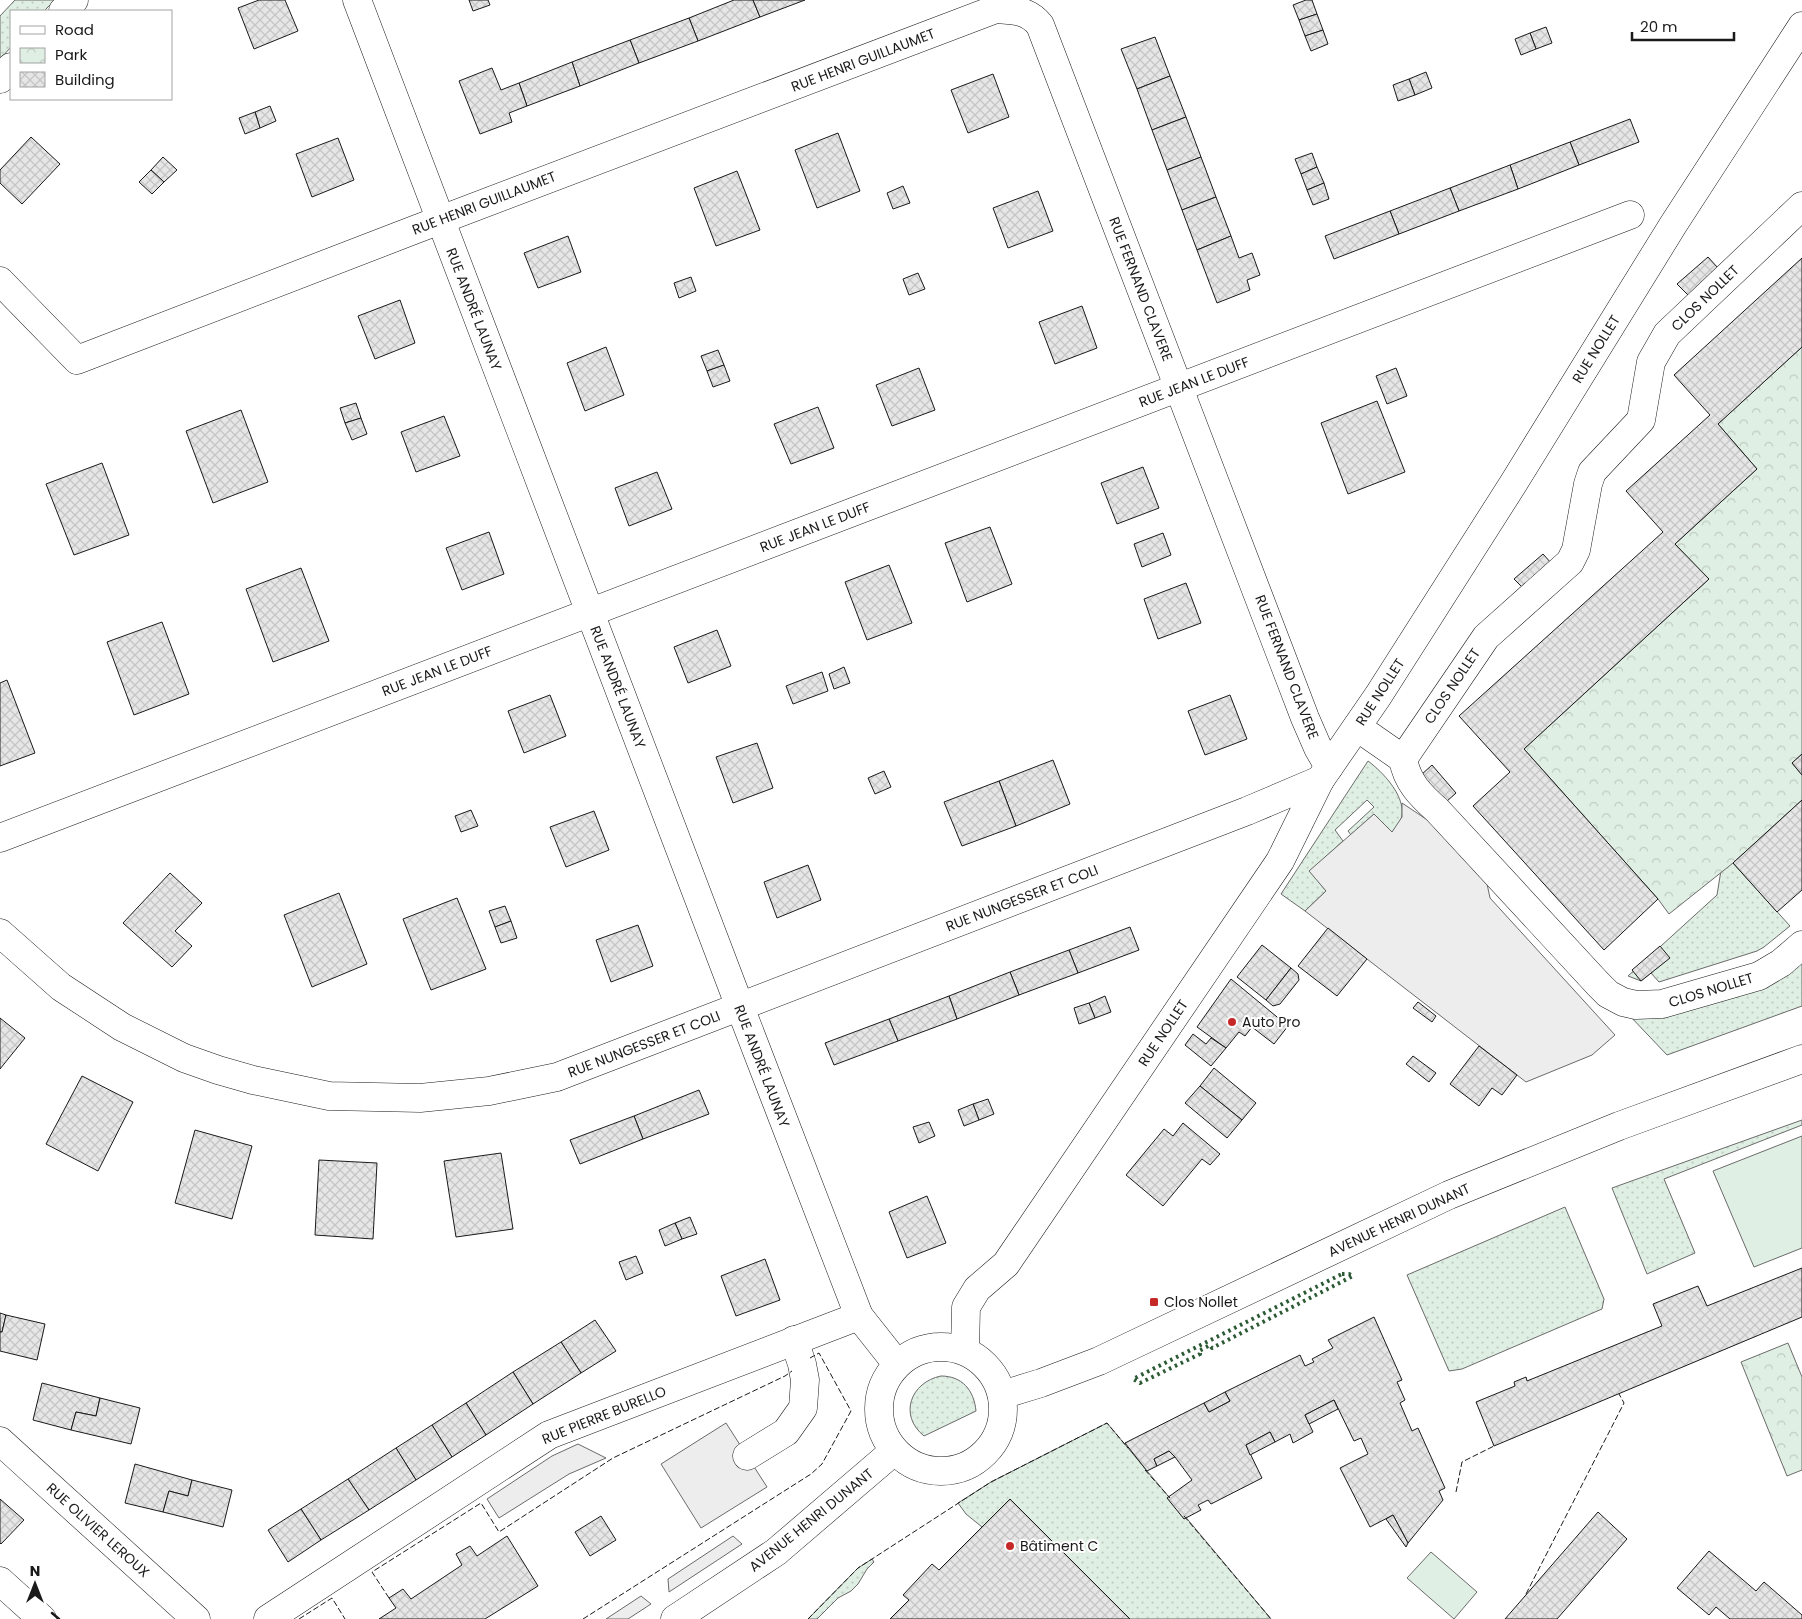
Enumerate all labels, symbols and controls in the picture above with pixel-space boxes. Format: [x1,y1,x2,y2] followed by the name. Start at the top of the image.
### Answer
[10,10,172,100] legend
[1632,10,1734,42] scale bar
[1640,16,1678,37] text: 20 m
[55,19,94,40] text: Road
[788,23,938,97] street label: RUE HENRI GUILLAUMET
[55,44,87,65] text: Park
[55,69,115,90] text: Building
[409,166,559,240] street label: RUE HENRI GUILLAUMET
[1104,214,1178,364] street label: RUE FERNAND CLAVERE
[441,245,507,373] street label: RUE ANDRÉ LAUNAY
[1667,260,1744,336] street label: CLOS NOLLET
[1567,311,1625,387] street label: RUE NOLLET
[1136,352,1252,412] street label: RUE JEAN LE DUFF
[757,497,873,557] street label: RUE JEAN LE DUFF
[1250,592,1324,742] street label: RUE FERNAND CLAVERE
[585,623,651,751] street label: RUE ANDRÉ LAUNAY
[379,641,495,701] street label: RUE JEAN LE DUFF
[1419,644,1485,728] street label: CLOS NOLLET
[1351,654,1409,730] street label: RUE NOLLET
[943,860,1101,936] street label: RUE NUNGESSER ET COLI
[1666,968,1756,1012] street label: CLOS NOLLET
[1133,995,1193,1070] street label: RUE NOLLET
[729,1002,795,1130] street label: RUE ANDRÉ LAUNAY
[565,1006,723,1082] street label: RUE NUNGESSER ET COLI
[1242,1012,1301,1032] place label: Auto Pro
[1226,1016,1238,1028] marker: Auto Pro
[1325,1178,1474,1262] street label: AVENUE HENRI DUNANT
[1164,1292,1238,1312] place label: Clos Nollet
[1148,1296,1160,1308] marker: Clos Nollet
[539,1381,669,1449] street label: RUE PIERRE BURELLO
[745,1463,878,1576] street label: AVENUE HENRI DUNANT
[42,1478,154,1582] street label: RUE OLIVIER LEROUX
[1020,1536,1098,1556] place label: Bâtiment C
[1004,1540,1016,1552] marker: Bâtiment C
[10,1559,60,1609] north arrow
[30,1561,40,1581] text: N

